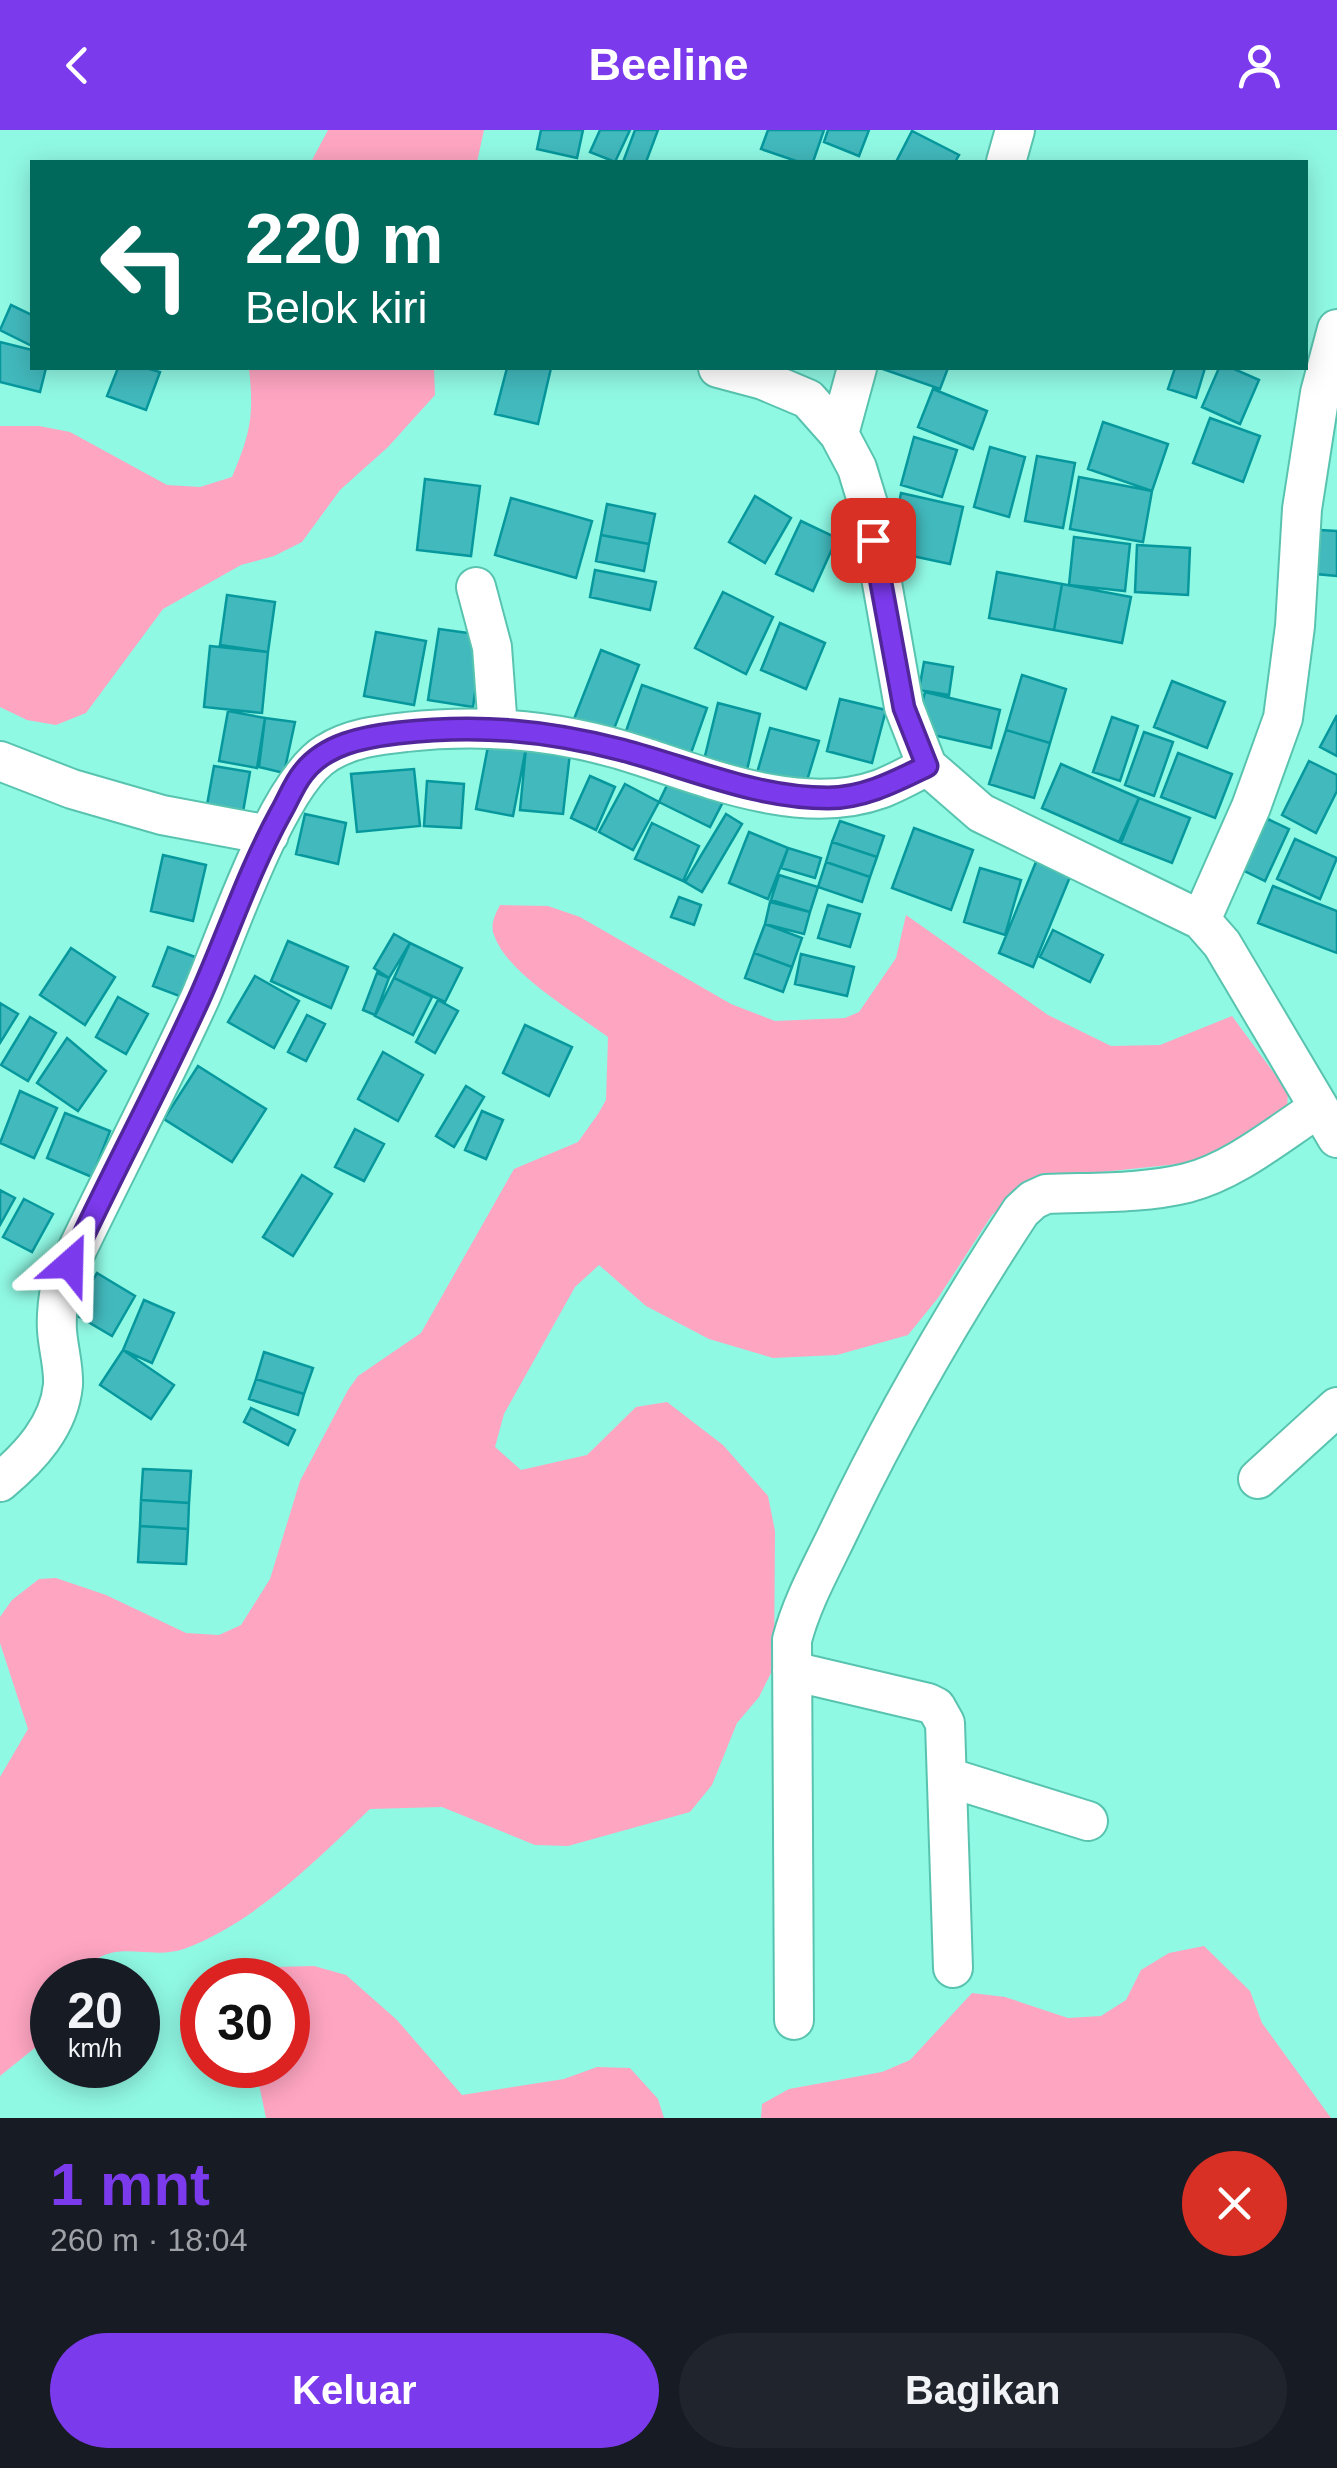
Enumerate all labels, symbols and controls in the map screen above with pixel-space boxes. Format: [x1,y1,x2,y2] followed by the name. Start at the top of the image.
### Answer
[50,38,105,93] icon: back
[1232,38,1287,93] icon: person
[588,39,749,90] text: Beeline
[80,200,210,330] icon: left
[245,200,443,278] text: 220 m
[245,282,428,333] text: Belok kiri
[831,498,916,583] pin
[846,513,901,568] icon: arrive
[18,1212,122,1316] position arrow
[180,1958,310,2088] speed limit sign: 30
[67,1983,123,2039] text: 20
[68,2034,122,2062] text: km/h
[50,2151,210,2218] text: 1 mnt
[1182,2151,1287,2256] button: close
[50,2222,247,2258] text: 260 m · 18:04
[50,2333,659,2448] button: Keluar
[679,2333,1287,2448] button: Bagikan

